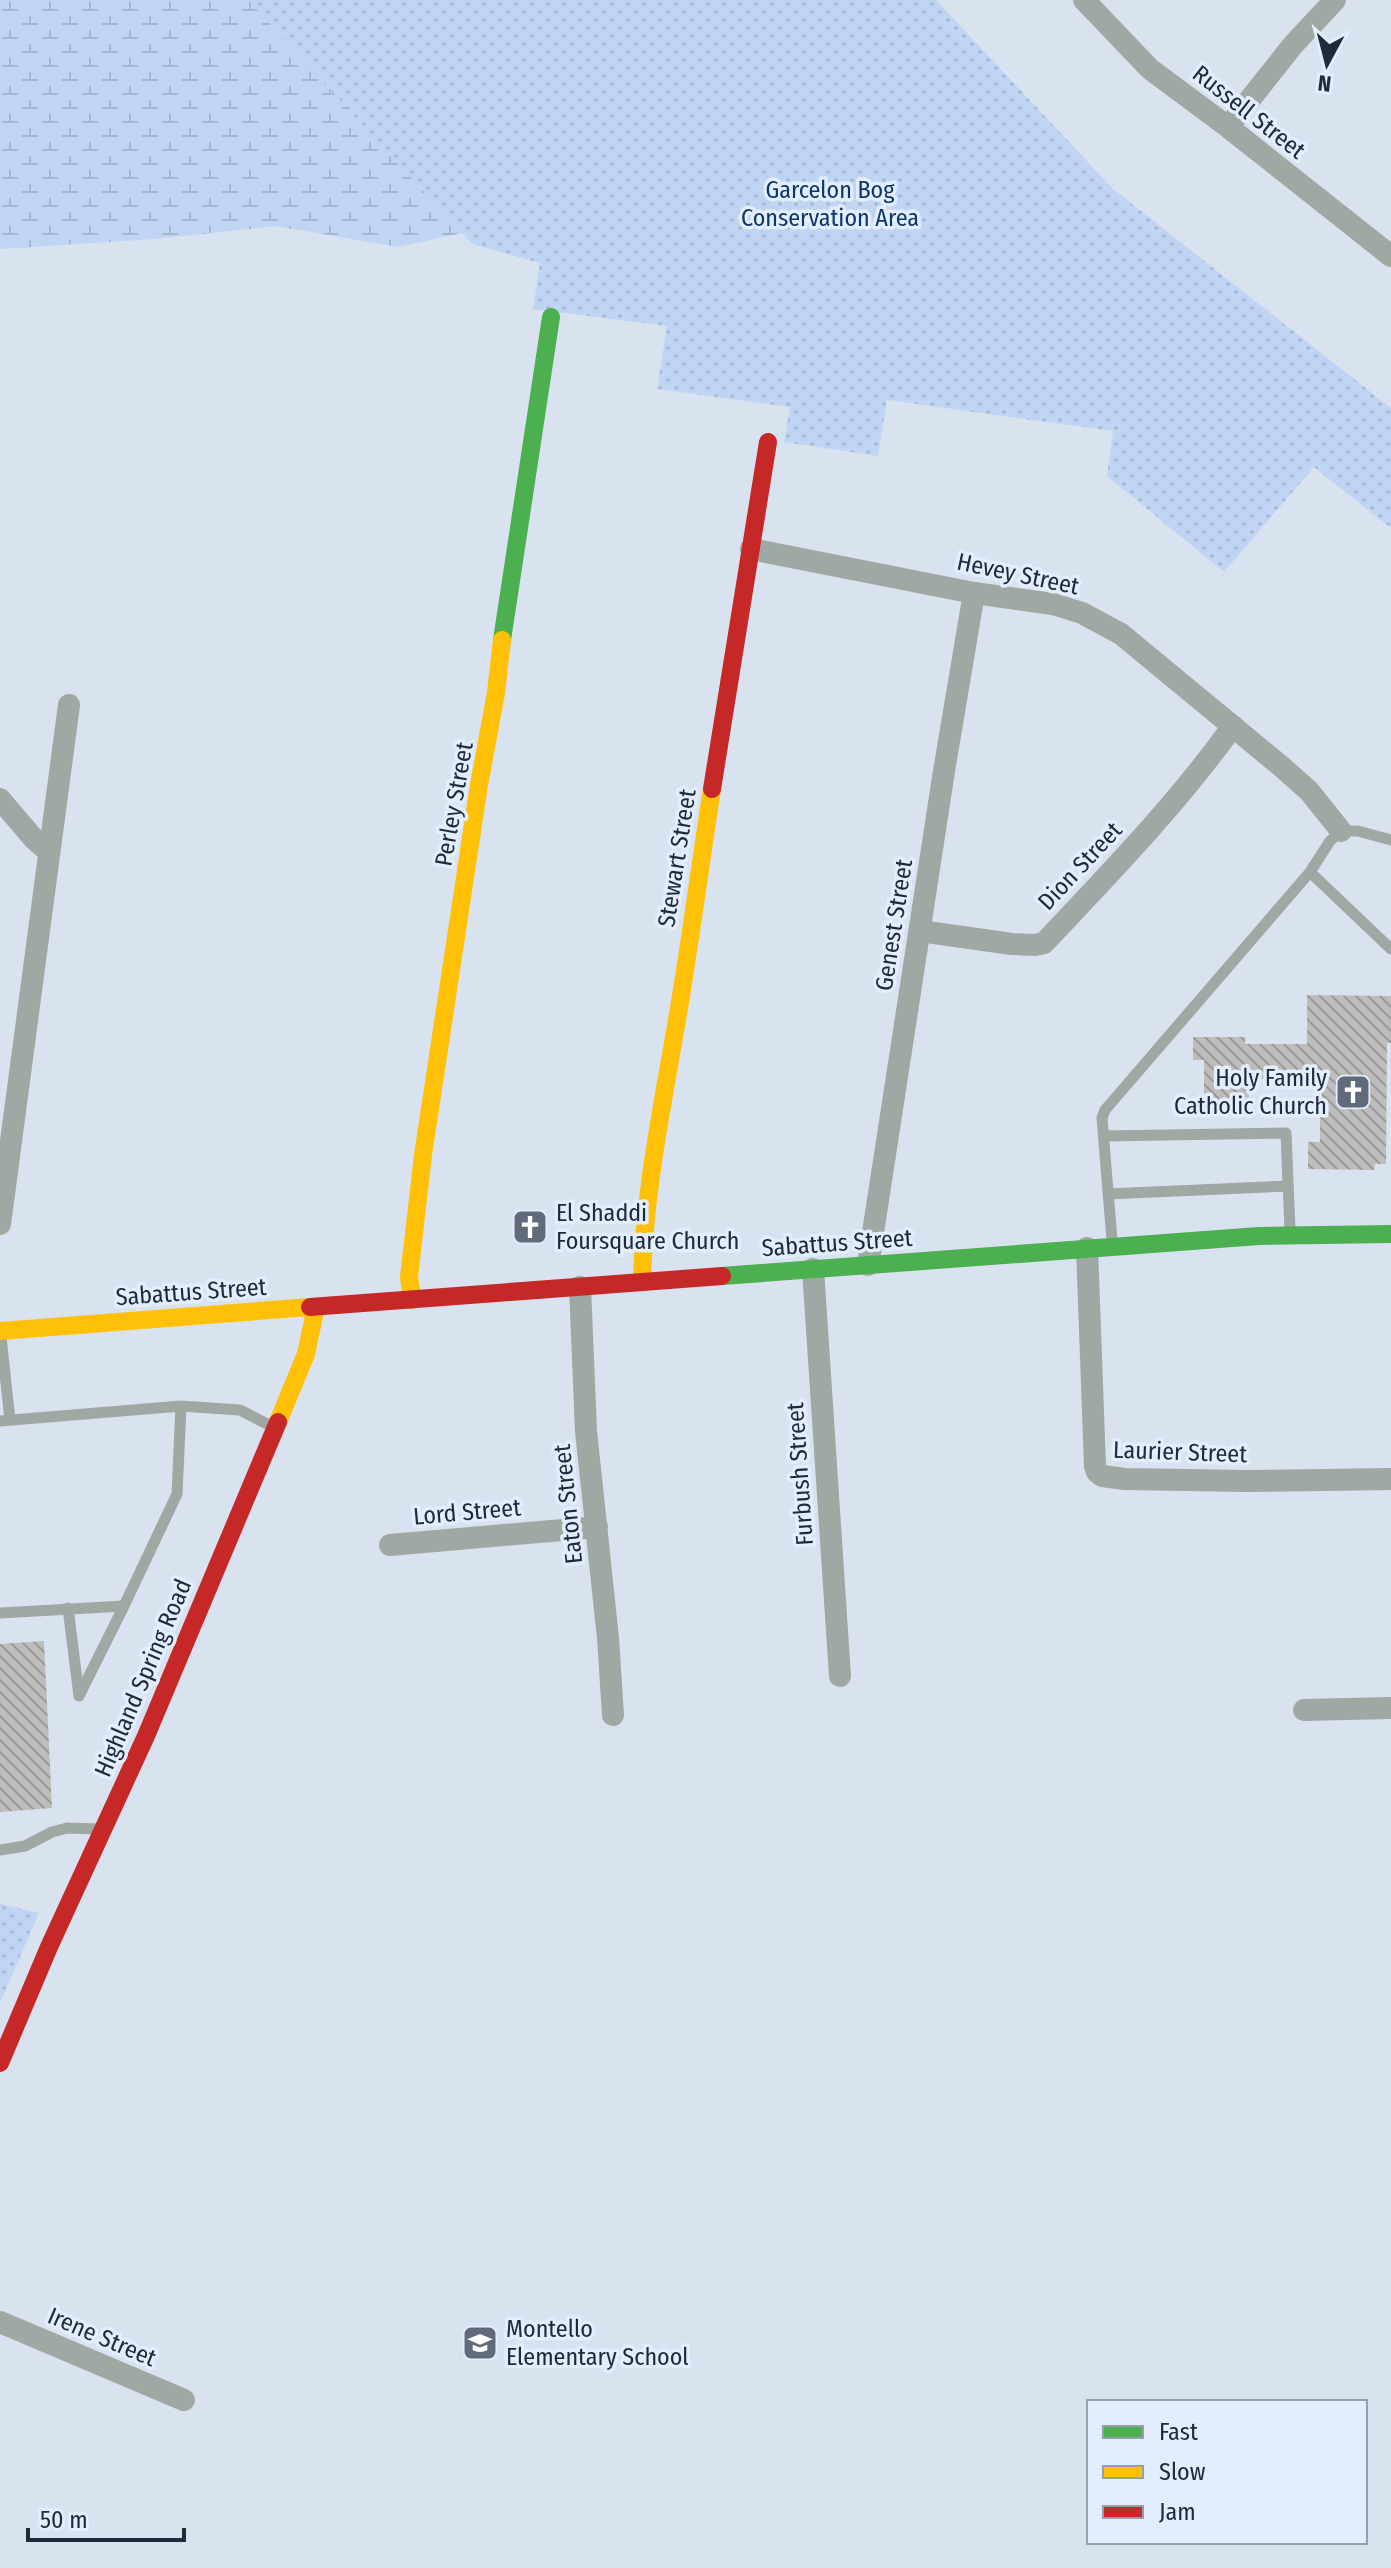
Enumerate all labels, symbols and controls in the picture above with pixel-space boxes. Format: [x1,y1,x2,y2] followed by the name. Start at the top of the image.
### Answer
[1287,24,1367,104] north arrow
[1187,59,1311,165] street label: Russell Street
[1316,69,1333,98] text: N
[741,176,919,232] park label: Garcelon Bog Conservation Area
[954,547,1082,601] street label: Hevey Street
[429,740,479,868] street label: Perley Street
[652,787,702,929] street label: Stewart Street
[1032,816,1128,916] street label: Dion Street
[870,857,918,993] street label: Genest Street
[1174,1064,1327,1120] place label: Holy Family Catholic Church
[1334,1073,1372,1111] church icon: Holy Family Catholic Church
[556,1199,739,1255] place label: El Shaddi Foursquare Church
[511,1208,549,1246] church icon: El Shaddi Foursquare Church
[761,1224,914,1262] street label: Sabattus Street
[115,1273,268,1311] street label: Sabattus Street
[781,1401,819,1547] street label: Furbush Street
[1113,1436,1248,1468] street label: Laurier Street
[548,1443,588,1565] street label: Eaton Street
[412,1493,522,1531] street label: Lord Street
[89,1575,197,1781] street label: Highland Spring Road
[44,2302,161,2372] street label: Irene Street
[506,2315,689,2371] place label: Montello Elementary School
[461,2324,499,2362] school or university icon: Montello Elementary School
[1087,2400,1367,2544] legend
[1159,2418,1198,2446] text: Fast
[1159,2458,1206,2486] text: Slow
[28,2492,184,2542] scale bar
[1159,2498,1196,2526] text: Jam
[40,2506,88,2534] text: 50 m

